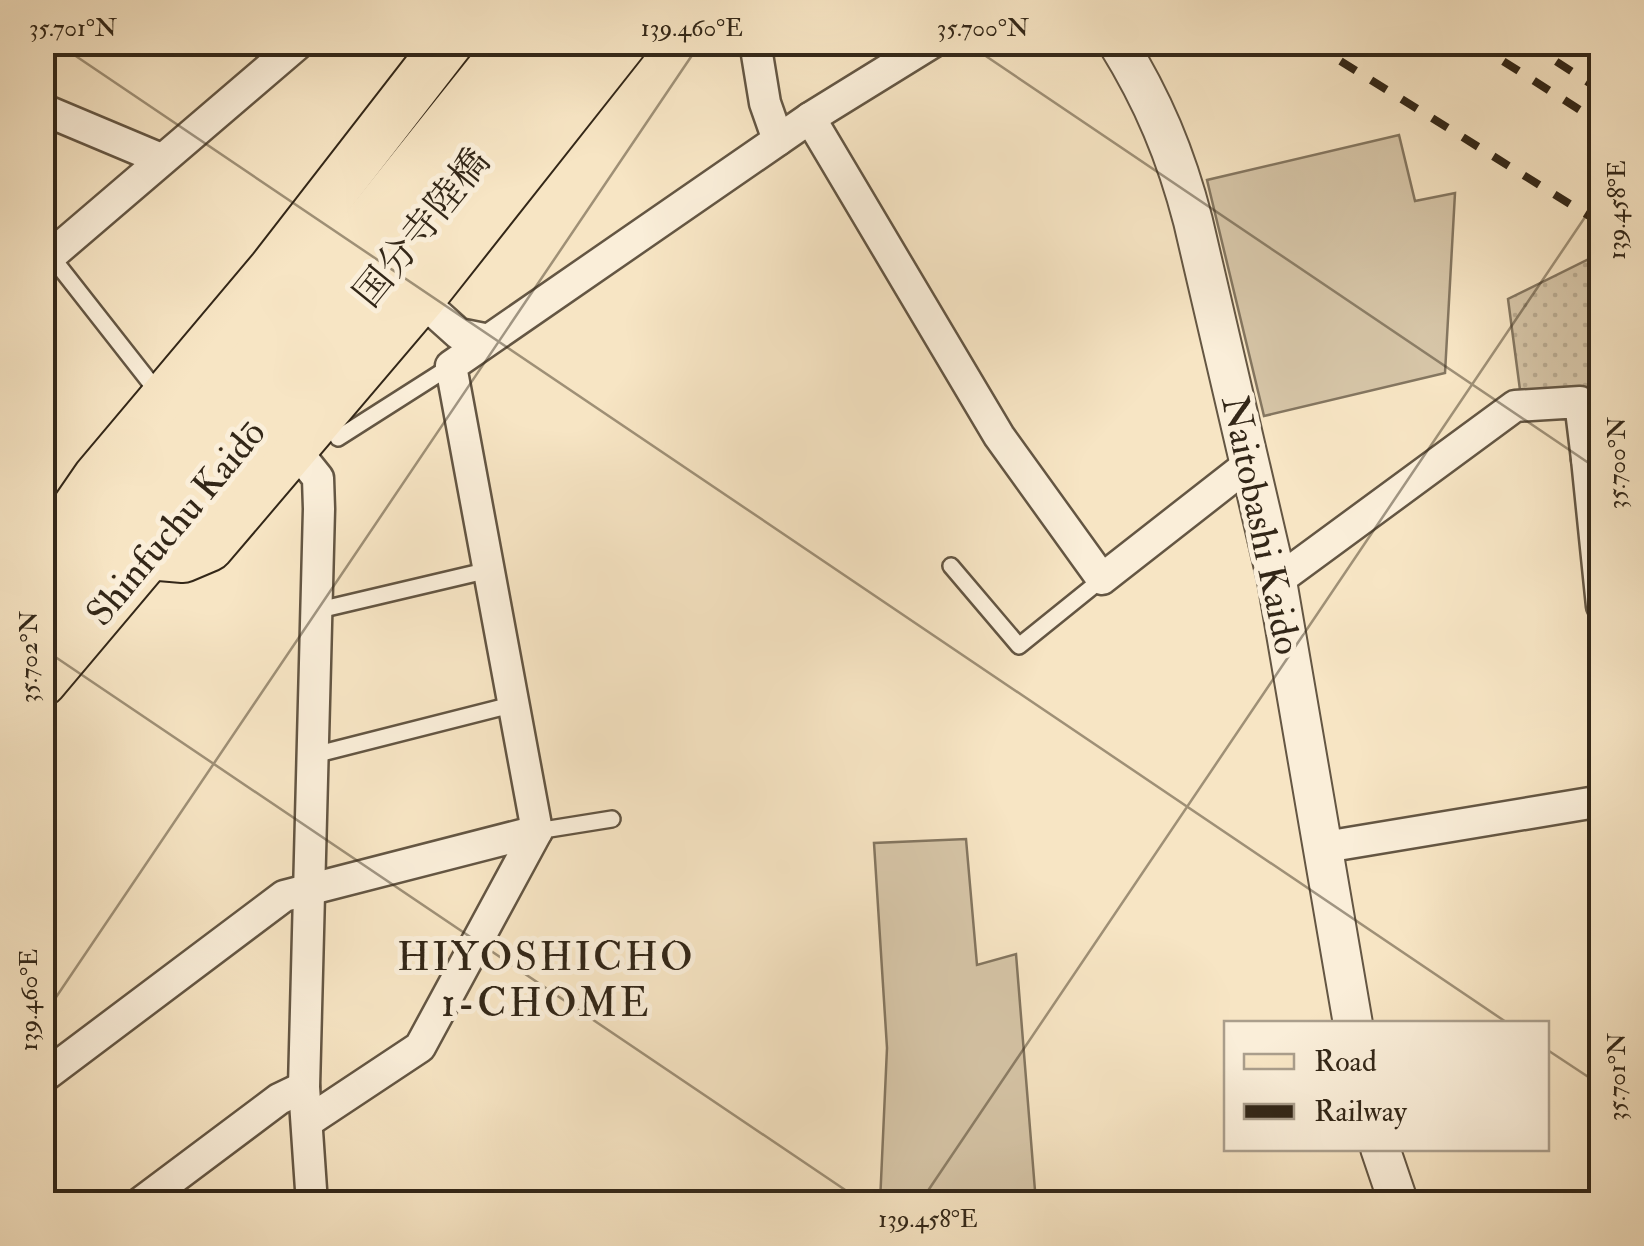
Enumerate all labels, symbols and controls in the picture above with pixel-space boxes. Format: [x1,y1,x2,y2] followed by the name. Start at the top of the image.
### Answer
[29,13,118,44] text: 35.701°N
[641,13,743,44] text: 139.460°E
[937,13,1030,44] text: 35.700°N
[344,139,500,317] street label: 国分寺陸橋
[1602,160,1633,260] text: 139.458°E
[1210,391,1312,659] street label: Naitobashi Kaido
[76,410,276,636] street label: Shinfuchu Kaidō
[1602,416,1633,509] text: 35.700°N
[14,610,45,703] text: 35.702°N
[397,932,695,1029] district label: HIYOSHICHO 1-CHOME
[14,949,45,1051] text: 139.460°E
[1224,1021,1549,1151] legend
[1602,1032,1633,1121] text: 35.701°N
[1314,1043,1377,1080] text: Road
[1314,1093,1408,1130] text: Railway
[878,1204,978,1235] text: 139.458°E

